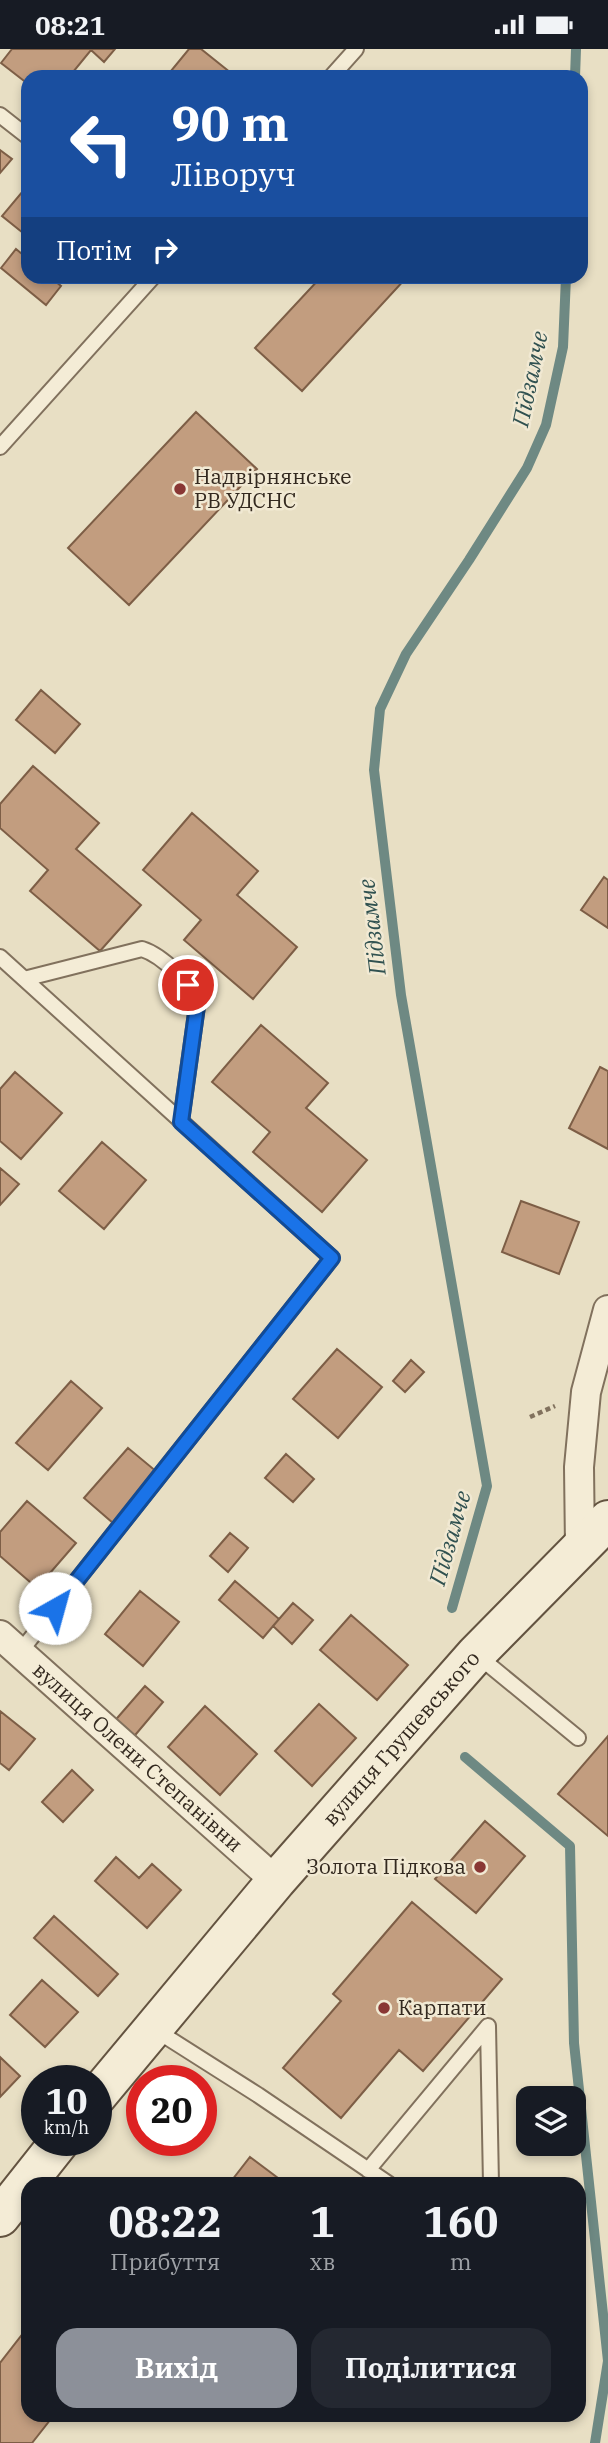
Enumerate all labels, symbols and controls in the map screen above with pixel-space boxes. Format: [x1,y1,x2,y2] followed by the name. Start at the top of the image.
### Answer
[35,8,105,42] text: 08:21
[171,91,289,154] text: 90 m
[56,98,147,189] icon: left
[171,153,296,195] text: Ліворуч
[146,231,184,269] icon: right
[56,233,132,267] text: Потім
[504,328,554,430] water label: Підзамче
[194,462,352,514] place label: Надвірнянське РВ УДСНС
[172,481,188,497] marker: Надвірнянське РВ УДСНС
[350,877,392,978] water label: Підзамче
[158,955,218,1015] pin
[169,966,207,1004] icon: arrive
[421,1487,477,1589] water label: Підзамче
[18,1571,92,1645] position arrow
[316,1644,485,1831] street label: вулиця Грушевського
[27,1656,249,1858] street label: вулиця Олени Степанівни
[306,1852,466,1880] place label: Золота Підкова
[472,1859,488,1875] marker: Золота Підкова
[398,1993,486,2021] place label: Карпати
[376,2000,392,2016] marker: Карпати
[126,2065,217,2156] speed limit sign: 20
[45,2078,88,2124] text: 10
[516,2086,586,2156] map controls
[516,2086,586,2156] button: layers
[44,2116,89,2139] text: km/h
[109,2194,222,2249] text: 08:22
[310,2194,335,2249] text: 1
[423,2194,498,2249] text: 160
[110,2246,220,2276] text: Прибуття
[310,2246,335,2276] text: хв
[450,2246,472,2276] text: m
[56,2328,297,2408] button: Вихід
[311,2328,551,2408] button: Поділитися

